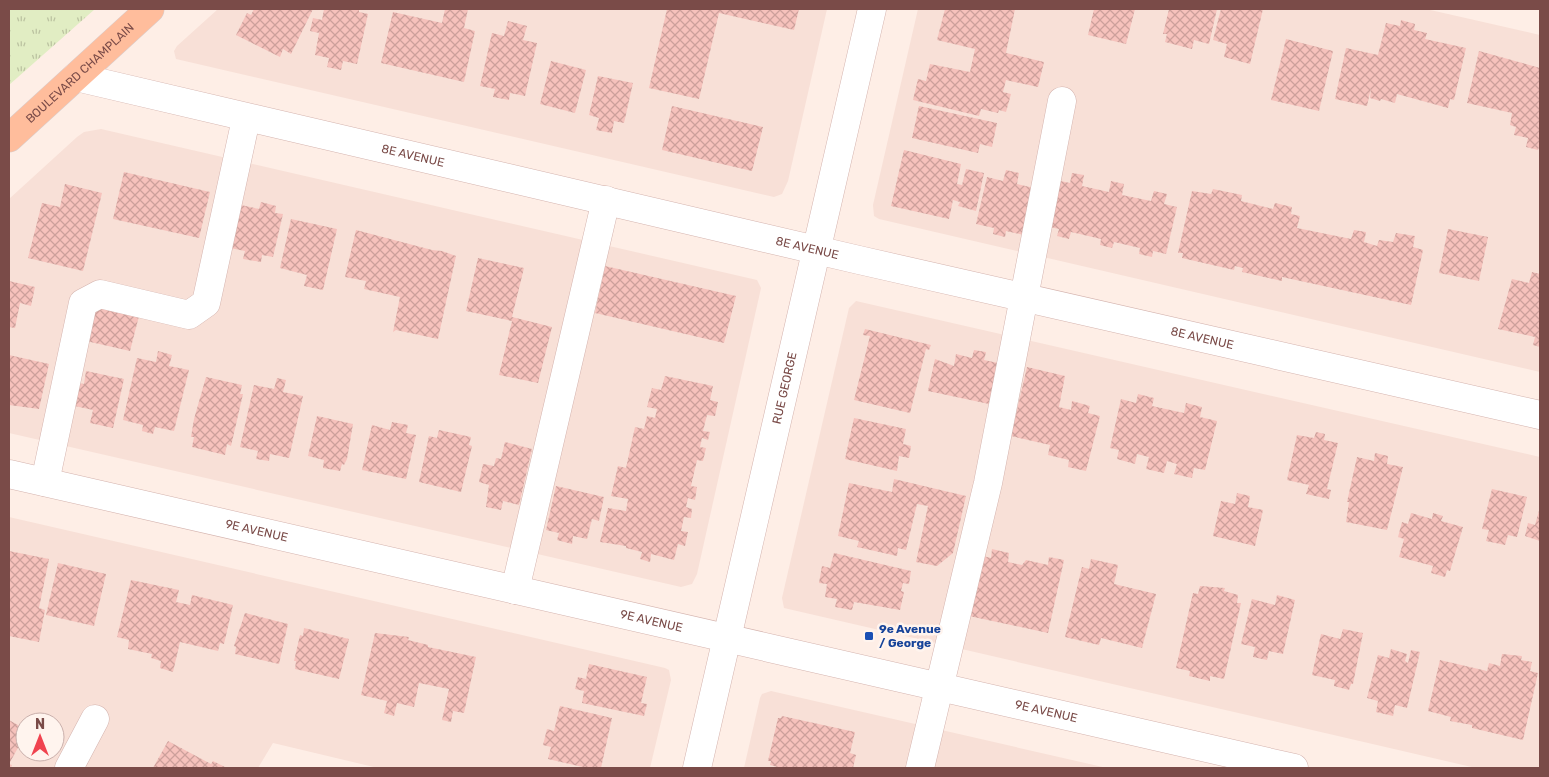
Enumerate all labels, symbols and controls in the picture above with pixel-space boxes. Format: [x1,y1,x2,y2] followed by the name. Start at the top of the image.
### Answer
[23,20,137,126] street label: BOULEVARD CHAMPLAIN
[380,142,446,170] street label: 8E AVENUE
[774,234,840,262] street label: 8E AVENUE
[1169,324,1235,352] street label: 8E AVENUE
[770,351,800,425] street label: RUE GEORGE
[224,517,289,545] street label: 9E AVENUE
[619,607,684,635] street label: 9E AVENUE
[879,622,941,650] place label: 9e Avenue / George
[863,630,875,642] marker: 9e Avenue / George
[1014,697,1079,725] street label: 9E AVENUE
[15,712,65,762] north arrow
[35,716,45,733] text: N

